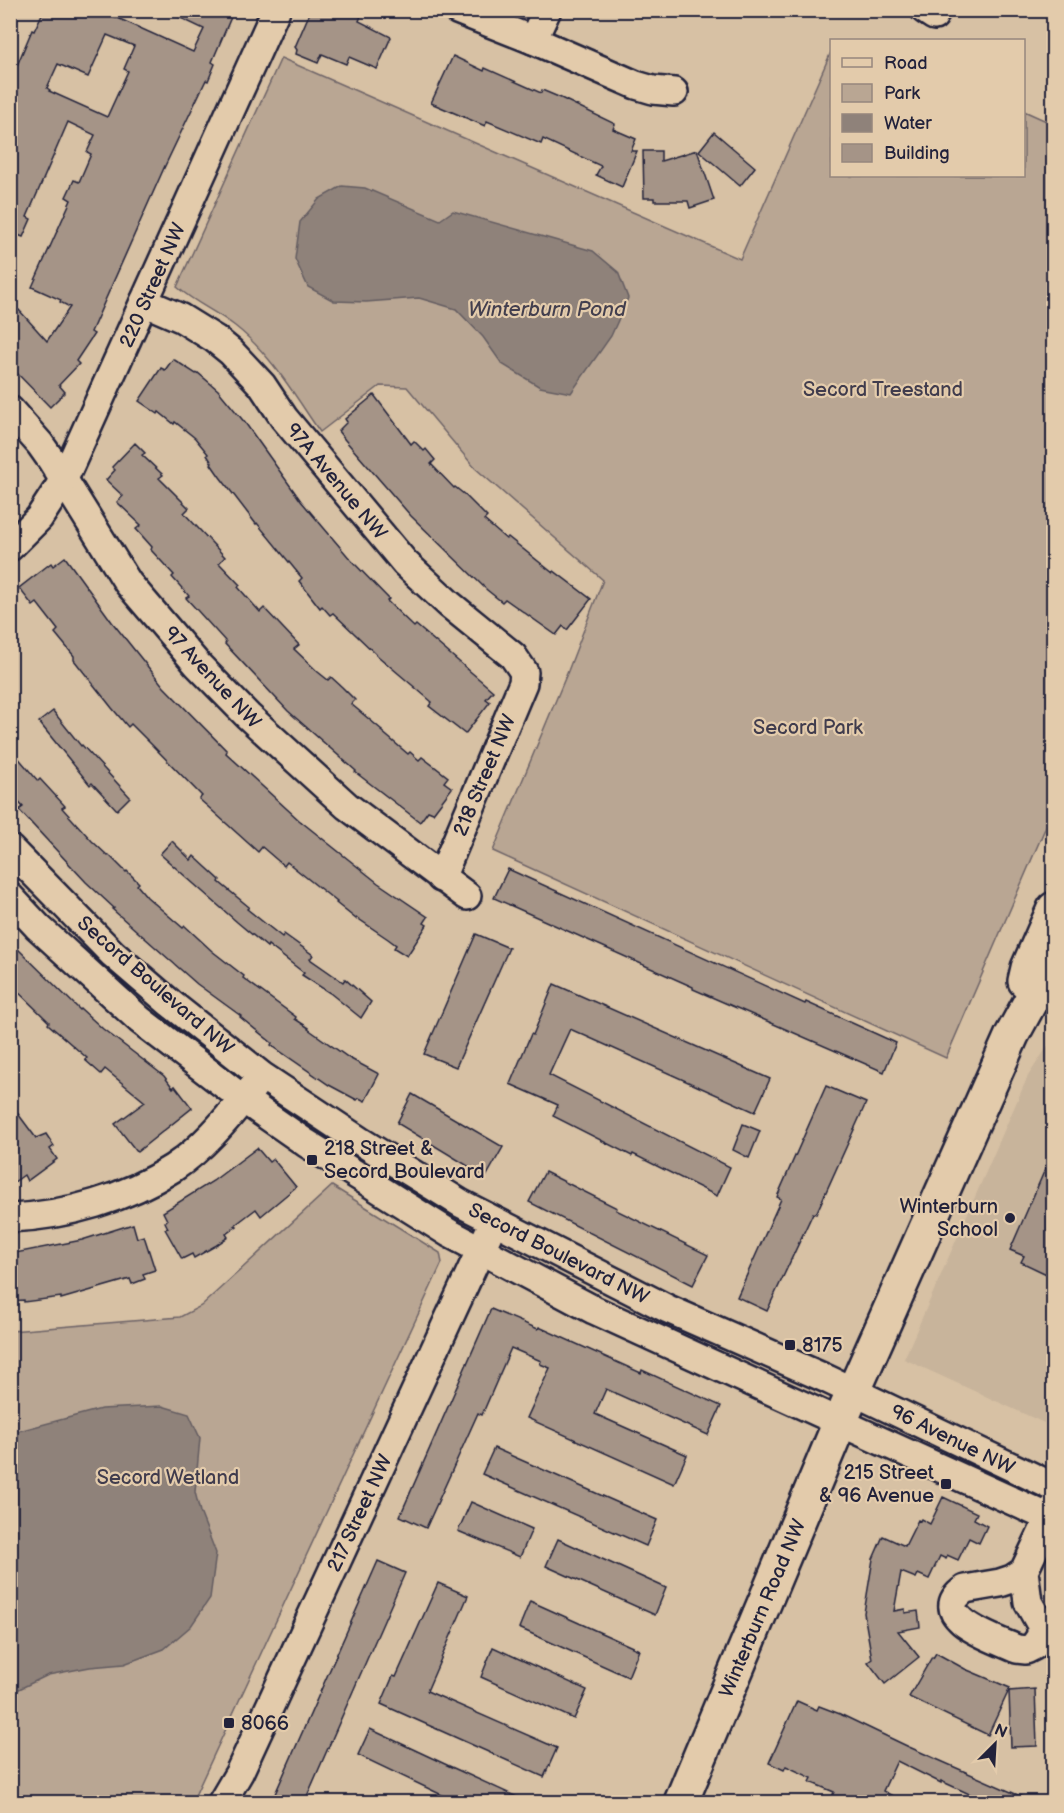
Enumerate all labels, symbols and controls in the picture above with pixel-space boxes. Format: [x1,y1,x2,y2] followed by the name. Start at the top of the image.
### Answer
[830,39,1025,177] legend
[884,53,928,74] text: Road
[884,83,920,104] text: Park
[884,113,932,134] text: Water
[884,143,950,164] text: Building
[115,219,191,352] street label: 220 Street NW
[468,297,627,322] water label: Winterburn Pond
[803,378,963,402] park label: Secord Treestand
[280,418,392,545] street label: 97A Avenue NW
[159,621,266,734] street label: 97 Avenue NW
[449,711,521,840] street label: 218 Street NW
[753,716,863,740] park label: Secord Park
[72,911,239,1060] street label: Secord Boulevard NW
[324,1137,485,1184] place label: 218 Street & Secord Boulevard
[305,1153,319,1167] marker: 218 Street & Secord Boulevard
[899,1195,998,1242] place label: Winterburn School
[464,1198,653,1310] street label: Secord Boulevard NW
[1003,1211,1017,1225] marker: Winterburn School
[802,1334,843,1358] place label: 8175
[783,1338,797,1352] marker: 8175
[887,1399,1019,1480] street label: 96 Avenue NW
[322,1451,398,1576] street label: 217 Street NW
[819,1461,934,1508] place label: 215 Street & 96 Avenue
[97,1466,239,1490] park label: Secord Wetland
[939,1477,953,1491] marker: 215 Street & 96 Avenue
[715,1516,811,1701] street label: Winterburn Road NW
[241,1712,289,1736] place label: 8066
[965,1714,1025,1774] north arrow
[222,1716,236,1730] marker: 8066
[991,1721,1010,1743] text: N

